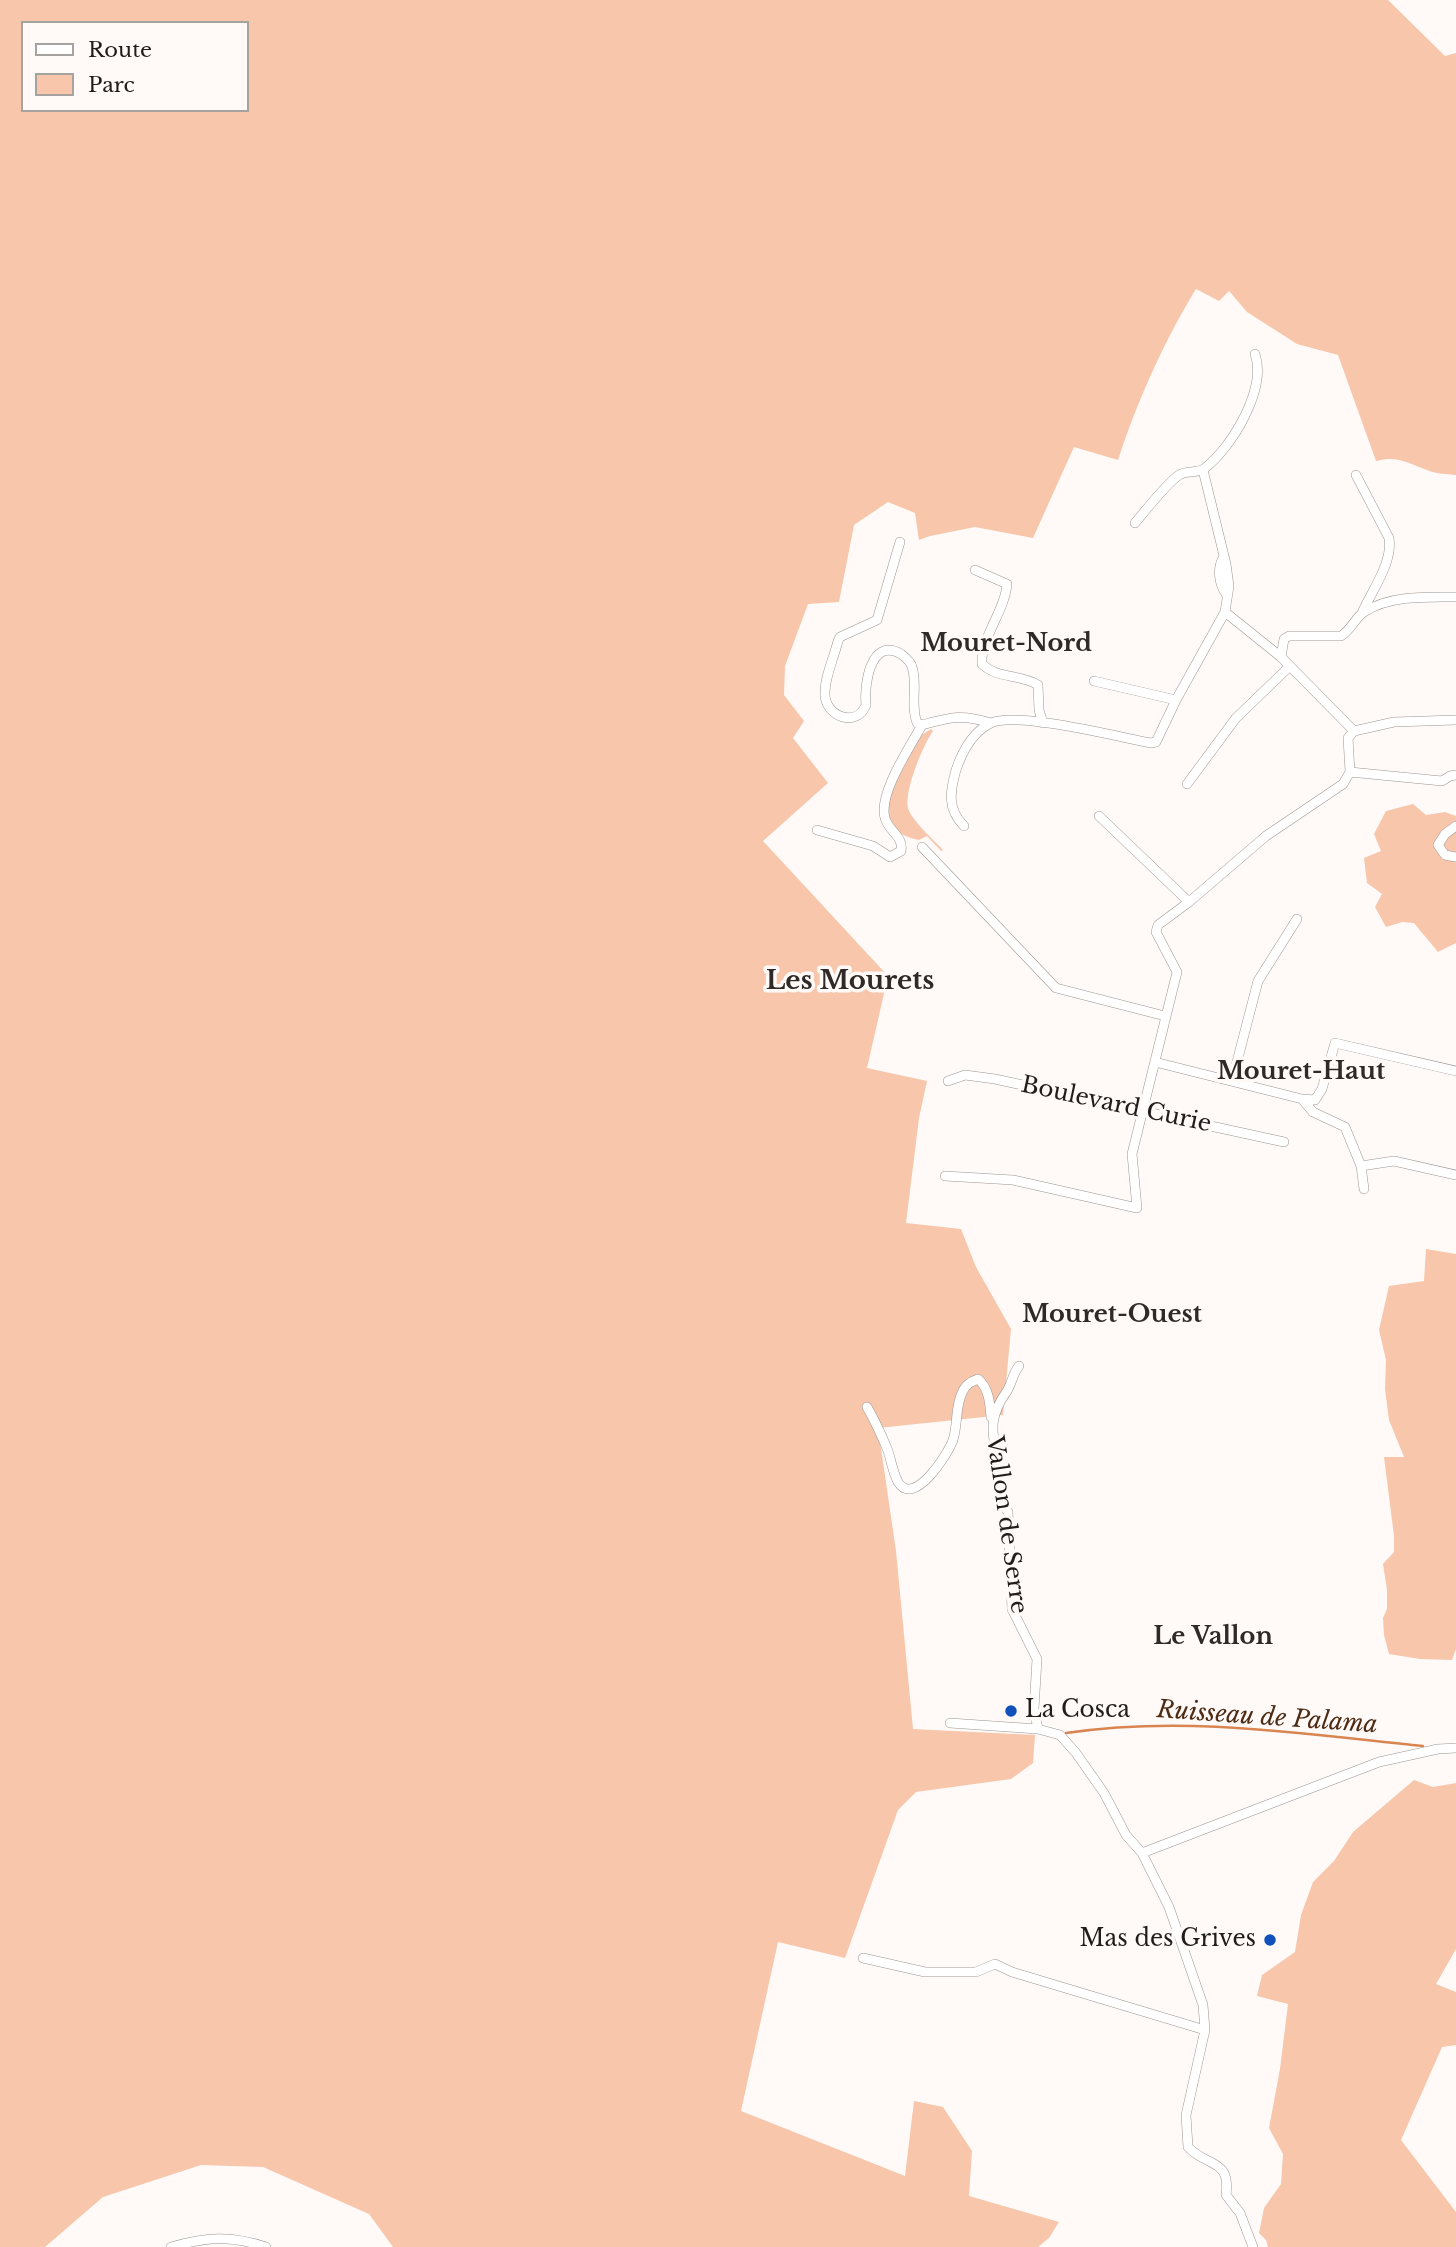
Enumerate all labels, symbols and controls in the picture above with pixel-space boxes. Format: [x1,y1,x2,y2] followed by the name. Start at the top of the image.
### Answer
[21,21,248,112] legend
[88,37,152,63] text: Route
[88,72,135,98] text: Parc
[920,630,1092,658] district label: Mouret-Nord
[766,966,934,998] district label: Les Mourets
[1217,1058,1385,1086] district label: Mouret-Haut
[1018,1071,1214,1139] street label: Boulevard Curie
[1022,1301,1202,1329] district label: Mouret-Ouest
[980,1434,1032,1616] street label: Vallon de Serre
[1153,1623,1273,1651] district label: Le Vallon
[1156,1696,1378,1740] water label: Ruisseau de Palama
[1025,1697,1130,1725] place label: La Cosca
[1003,1703,1019,1719] marker: La Cosca
[1080,1926,1256,1954] place label: Mas des Grives
[1262,1932,1278,1948] marker: Mas des Grives

